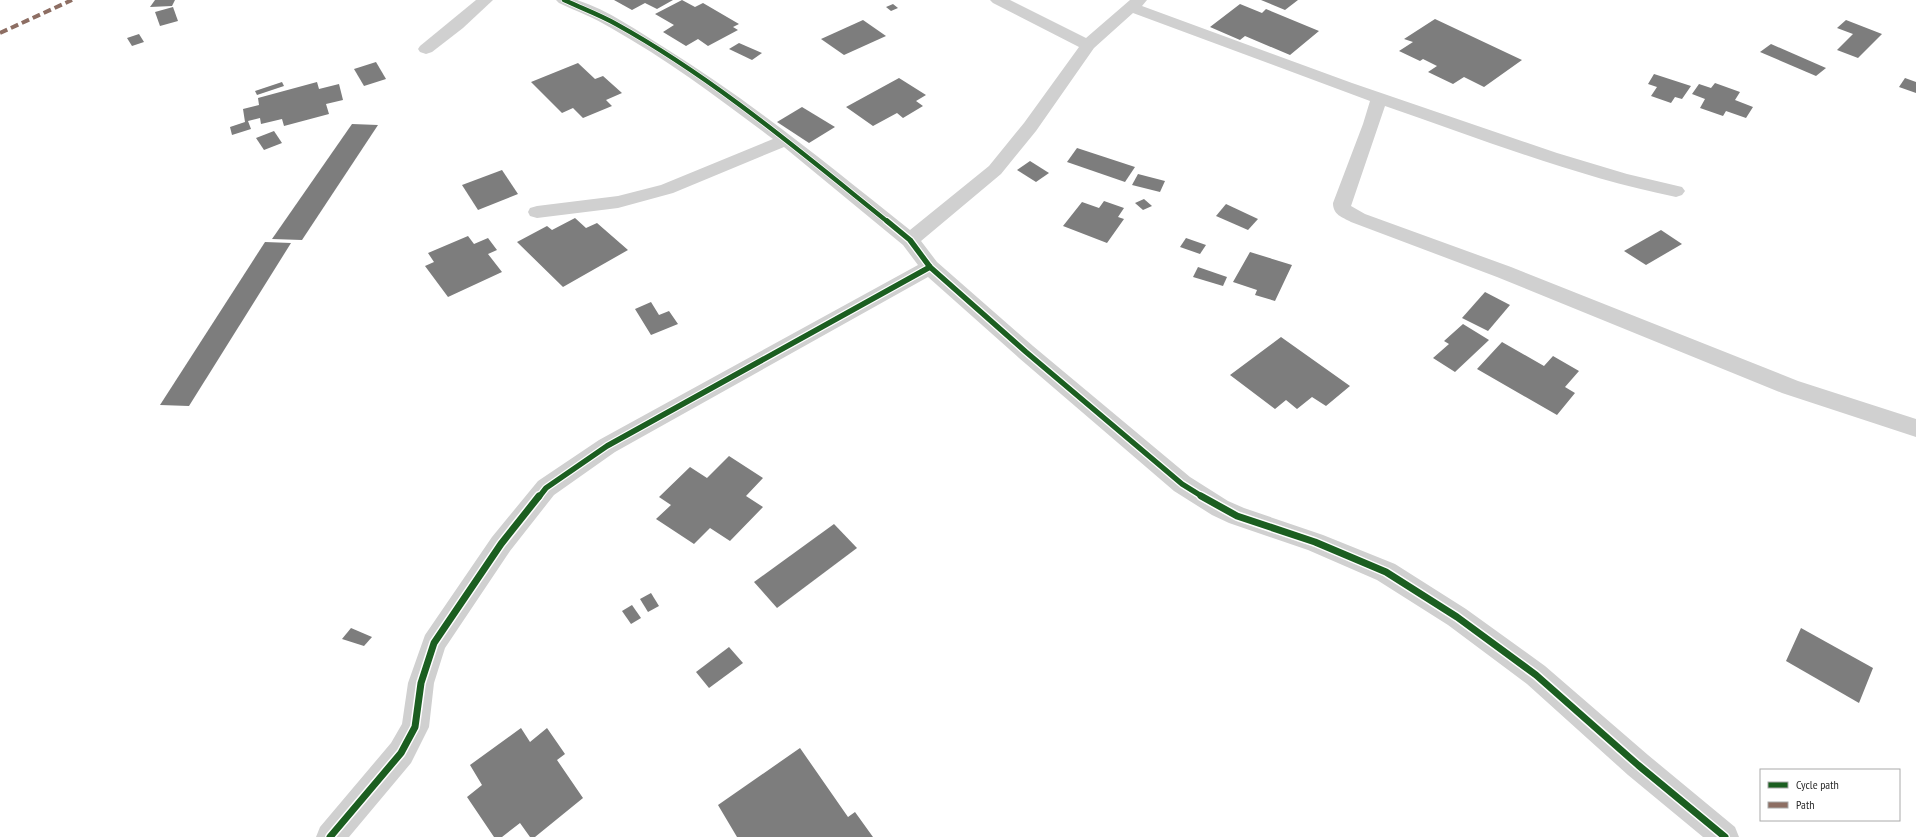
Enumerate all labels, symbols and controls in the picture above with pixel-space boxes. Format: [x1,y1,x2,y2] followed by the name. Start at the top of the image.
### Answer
[1760,769,1900,821] legend
[1796,777,1839,792] text: Cycle path
[1796,797,1814,812] text: Path

